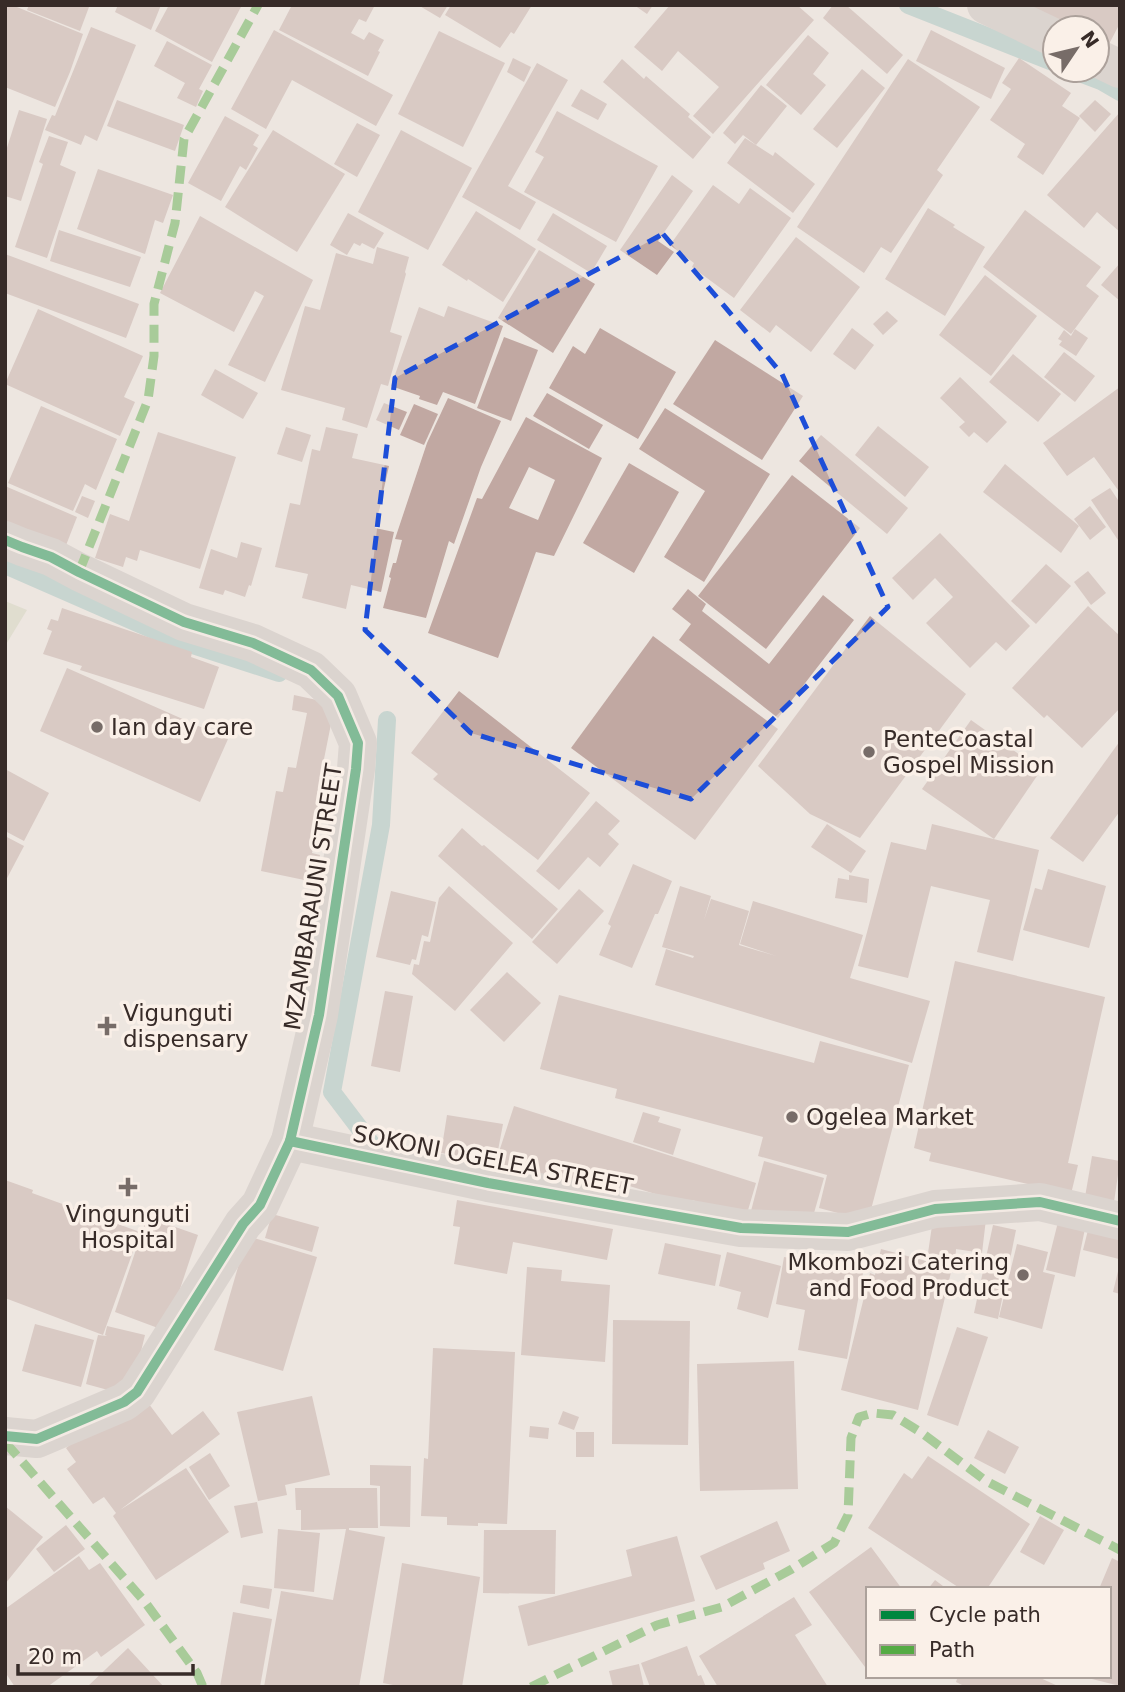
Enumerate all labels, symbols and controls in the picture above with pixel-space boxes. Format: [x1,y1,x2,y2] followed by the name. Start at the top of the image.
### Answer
[1041,14,1111,84] north arrow
[1076,26,1103,52] text: N
[111,714,253,740] place label: Ian day care
[89,719,105,735] marker: Ian day care
[883,726,1055,778] place label: PenteCoastal Gospel Mission
[861,744,877,760] marker: PenteCoastal Gospel Mission
[279,761,347,1032] street label: MZAMBARAUNI STREET
[123,1000,248,1052] place label: Vigunguti dispensary
[97,1016,117,1036] marker: Vigunguti dispensary
[806,1104,974,1130] place label: Ogelea Market
[784,1109,800,1125] marker: Ogelea Market
[351,1120,636,1200] street label: SOKONI OGELEA STREET
[118,1177,138,1197] marker: Vingunguti Hospital
[66,1201,190,1253] place label: Vingunguti Hospital
[787,1249,1009,1301] place label: Mkombozi Catering and Food Product
[1015,1267,1031,1283] marker: Mkombozi Catering and Food Product
[866,1587,1111,1678] legend
[929,1603,1041,1627] text: Cycle path
[18,1632,192,1676] scale bar
[929,1638,975,1662] text: Path
[28,1645,82,1669] text: 20 m

